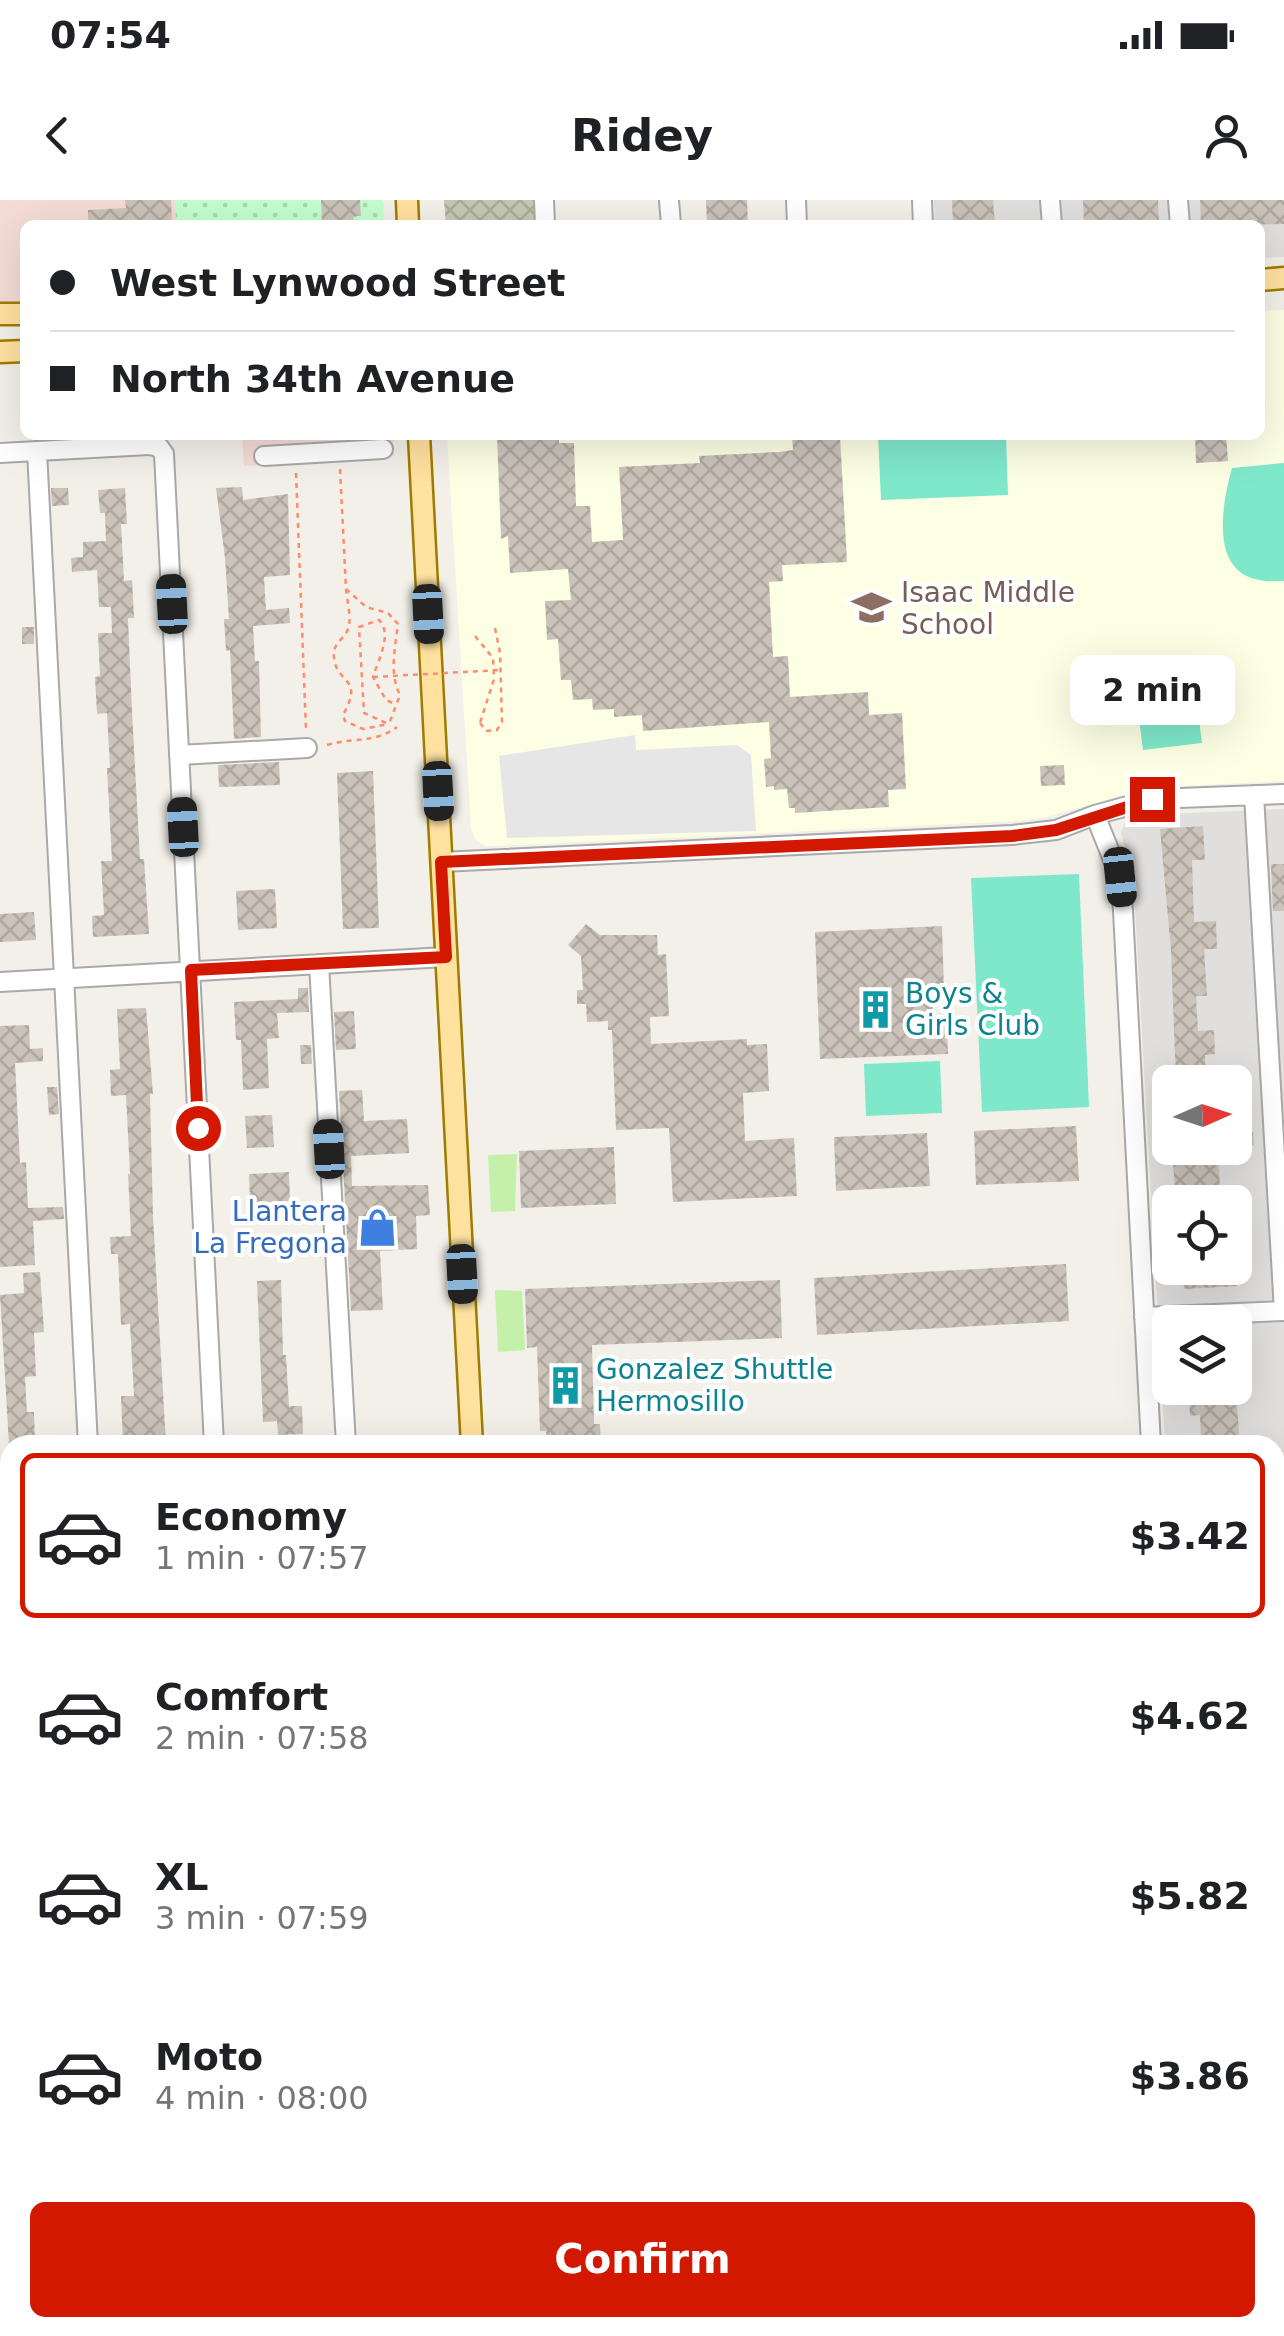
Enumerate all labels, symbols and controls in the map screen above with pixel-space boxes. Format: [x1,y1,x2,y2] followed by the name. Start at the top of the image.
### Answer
[50,13,171,57] text: 07:54
[30,108,85,163] icon: back
[1199,108,1254,163] icon: person
[571,109,713,162] text: Ridey
[110,261,566,305] text: West Lynwood Street
[110,357,515,401] text: North 34th Avenue
[155,573,189,635] car
[901,576,1075,641] place label: Isaac Middle School
[411,583,445,645] car
[850,587,892,629] school or university icon: Isaac Middle School
[1070,654,1234,724] callout: 2 min
[1102,671,1203,709] text: 2 min
[421,760,455,822] car
[1130,777,1175,822] route end
[166,796,200,858] car
[1102,846,1138,908] car
[905,977,1040,1042] place label: Boys & Girls Club
[854,988,896,1030] building icon: Boys & Girls Club
[1152,1065,1252,1165] north arrow
[1152,1065,1252,1405] map controls
[176,1106,221,1151] route start
[312,1118,346,1180] car
[1152,1185,1252,1285] button: locate
[193,1195,347,1260] place label: Llantera La Fregona
[356,1206,398,1248] shop icon: Llantera La Fregona
[445,1243,479,1305] car
[1152,1305,1252,1405] button: layers
[596,1353,833,1418] place label: Gonzalez Shuttle Hermosillo
[545,1364,587,1406] building icon: Gonzalez Shuttle Hermosillo
[35,1491,125,1581] icon: car
[155,1495,347,1539] text: Economy
[1130,1514,1250,1558] text: $3.42
[155,1539,369,1577] text: 1 min · 07:57
[35,1671,125,1761] icon: car
[155,1675,328,1719] text: Comfort
[1130,1694,1250,1738] text: $4.62
[155,1719,369,1757] text: 2 min · 07:58
[35,1851,125,1941] icon: car
[155,1855,209,1899] text: XL
[1130,1874,1250,1918] text: $5.82
[155,1899,369,1937] text: 3 min · 07:59
[35,2031,125,2121] icon: car
[155,2035,263,2079] text: Moto
[1130,2054,1250,2098] text: $3.86
[155,2079,369,2117] text: 4 min · 08:00
[30,2202,1255,2317] button: Confirm

